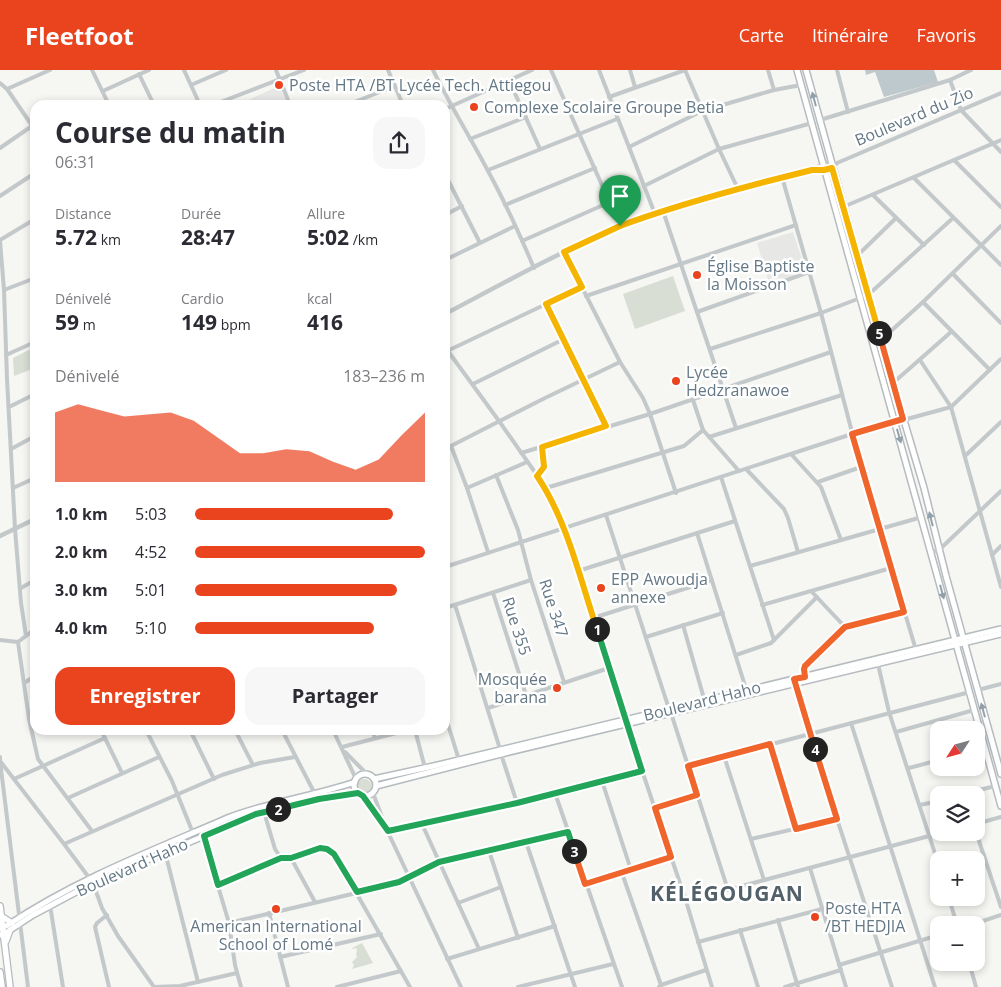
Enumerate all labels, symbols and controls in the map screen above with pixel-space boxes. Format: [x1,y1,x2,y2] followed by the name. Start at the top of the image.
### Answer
[25,19,134,52] text: Fleetfoot
[739,23,784,47] text: Carte
[812,23,888,47] text: Itinéraire
[916,23,976,47] text: Favoris
[289,74,551,96] place label: Poste HTA /BT Lycée Tech. Attiegou
[273,79,285,91] marker: Poste HTA /BT Lycée Tech. Attiegou
[851,81,977,151] street label: Boulevard du Zio
[809,91,817,106] one-way arrow
[484,96,724,118] place label: Complexe Scolaire Groupe Betia
[468,101,480,113] marker: Complexe Scolaire Groupe Betia
[55,113,286,151] text: Course du matin
[373,117,425,169] button: share
[55,151,96,173] text: 06:31
[599,175,641,226] pin
[606,182,634,210] icon: arrive
[55,204,111,223] text: Distance
[181,204,221,223] text: Durée
[307,204,345,223] text: Allure
[55,223,97,251] text: 5.72
[181,223,235,251] text: 28:47
[307,223,349,251] text: 5:02
[97,230,121,249] text: km
[349,230,378,249] text: /km
[707,255,815,295] place label: Église Baptiste la Moisson
[691,269,703,281] marker: Église Baptiste la Moisson
[55,289,111,308] text: Dénivelé
[181,289,224,308] text: Cardio
[307,289,332,308] text: kcal
[55,308,79,336] text: 59
[181,308,217,336] text: 149
[307,308,343,336] text: 416
[79,315,96,334] text: m
[217,315,251,334] text: bpm
[866,320,892,346] pin: 5
[875,324,884,343] text: 5
[686,361,789,401] place label: Lycée Hedzranawoe
[55,365,119,387] text: Dénivelé
[343,365,425,387] text: 183–236 m
[670,375,682,387] marker: Lycée Hedzranawoe
[895,428,903,443] one-way arrow
[55,503,108,525] text: 1.0 km
[135,503,167,525] text: 5:03
[927,512,935,527] one-way arrow
[55,541,108,563] text: 2.0 km
[135,541,167,563] text: 4:52
[611,568,708,608] place label: EPP Awoudja annexe
[534,576,574,640] street label: Rue 347
[55,579,108,601] text: 3.0 km
[135,579,167,601] text: 5:01
[595,582,607,594] marker: EPP Awoudja annexe
[938,585,946,600] one-way arrow
[497,594,537,658] street label: Rue 355
[584,616,610,642] pin: 1
[55,617,108,639] text: 4.0 km
[135,617,167,639] text: 5:10
[593,620,602,639] text: 1
[55,667,235,725] button: Enregistrer
[245,667,425,725] button: Partager
[478,668,547,708] place label: Mosquée barana
[641,676,763,726] street label: Boulevard Haho
[551,682,563,694] marker: Mosquée barana
[979,702,987,717] one-way arrow
[930,721,985,776] north arrow
[930,721,985,971] map controls
[802,736,828,762] pin: 4
[811,740,820,759] text: 4
[930,786,985,841] button: layers
[266,796,290,822] pin: 2
[274,800,283,819] text: 2
[73,832,191,902] street label: Boulevard Haho
[562,838,586,864] pin: 3
[570,842,579,861] text: 3
[930,851,985,906] button: +
[650,879,804,907] district label: KÉLÉGOUGAN
[825,897,906,937] place label: Poste HTA /BT HEDJIA
[270,903,282,915] marker: American International School of Lomé
[809,911,821,923] marker: Poste HTA /BT HEDJIA
[190,915,362,955] place label: American International School of Lomé
[930,916,985,971] button: −

